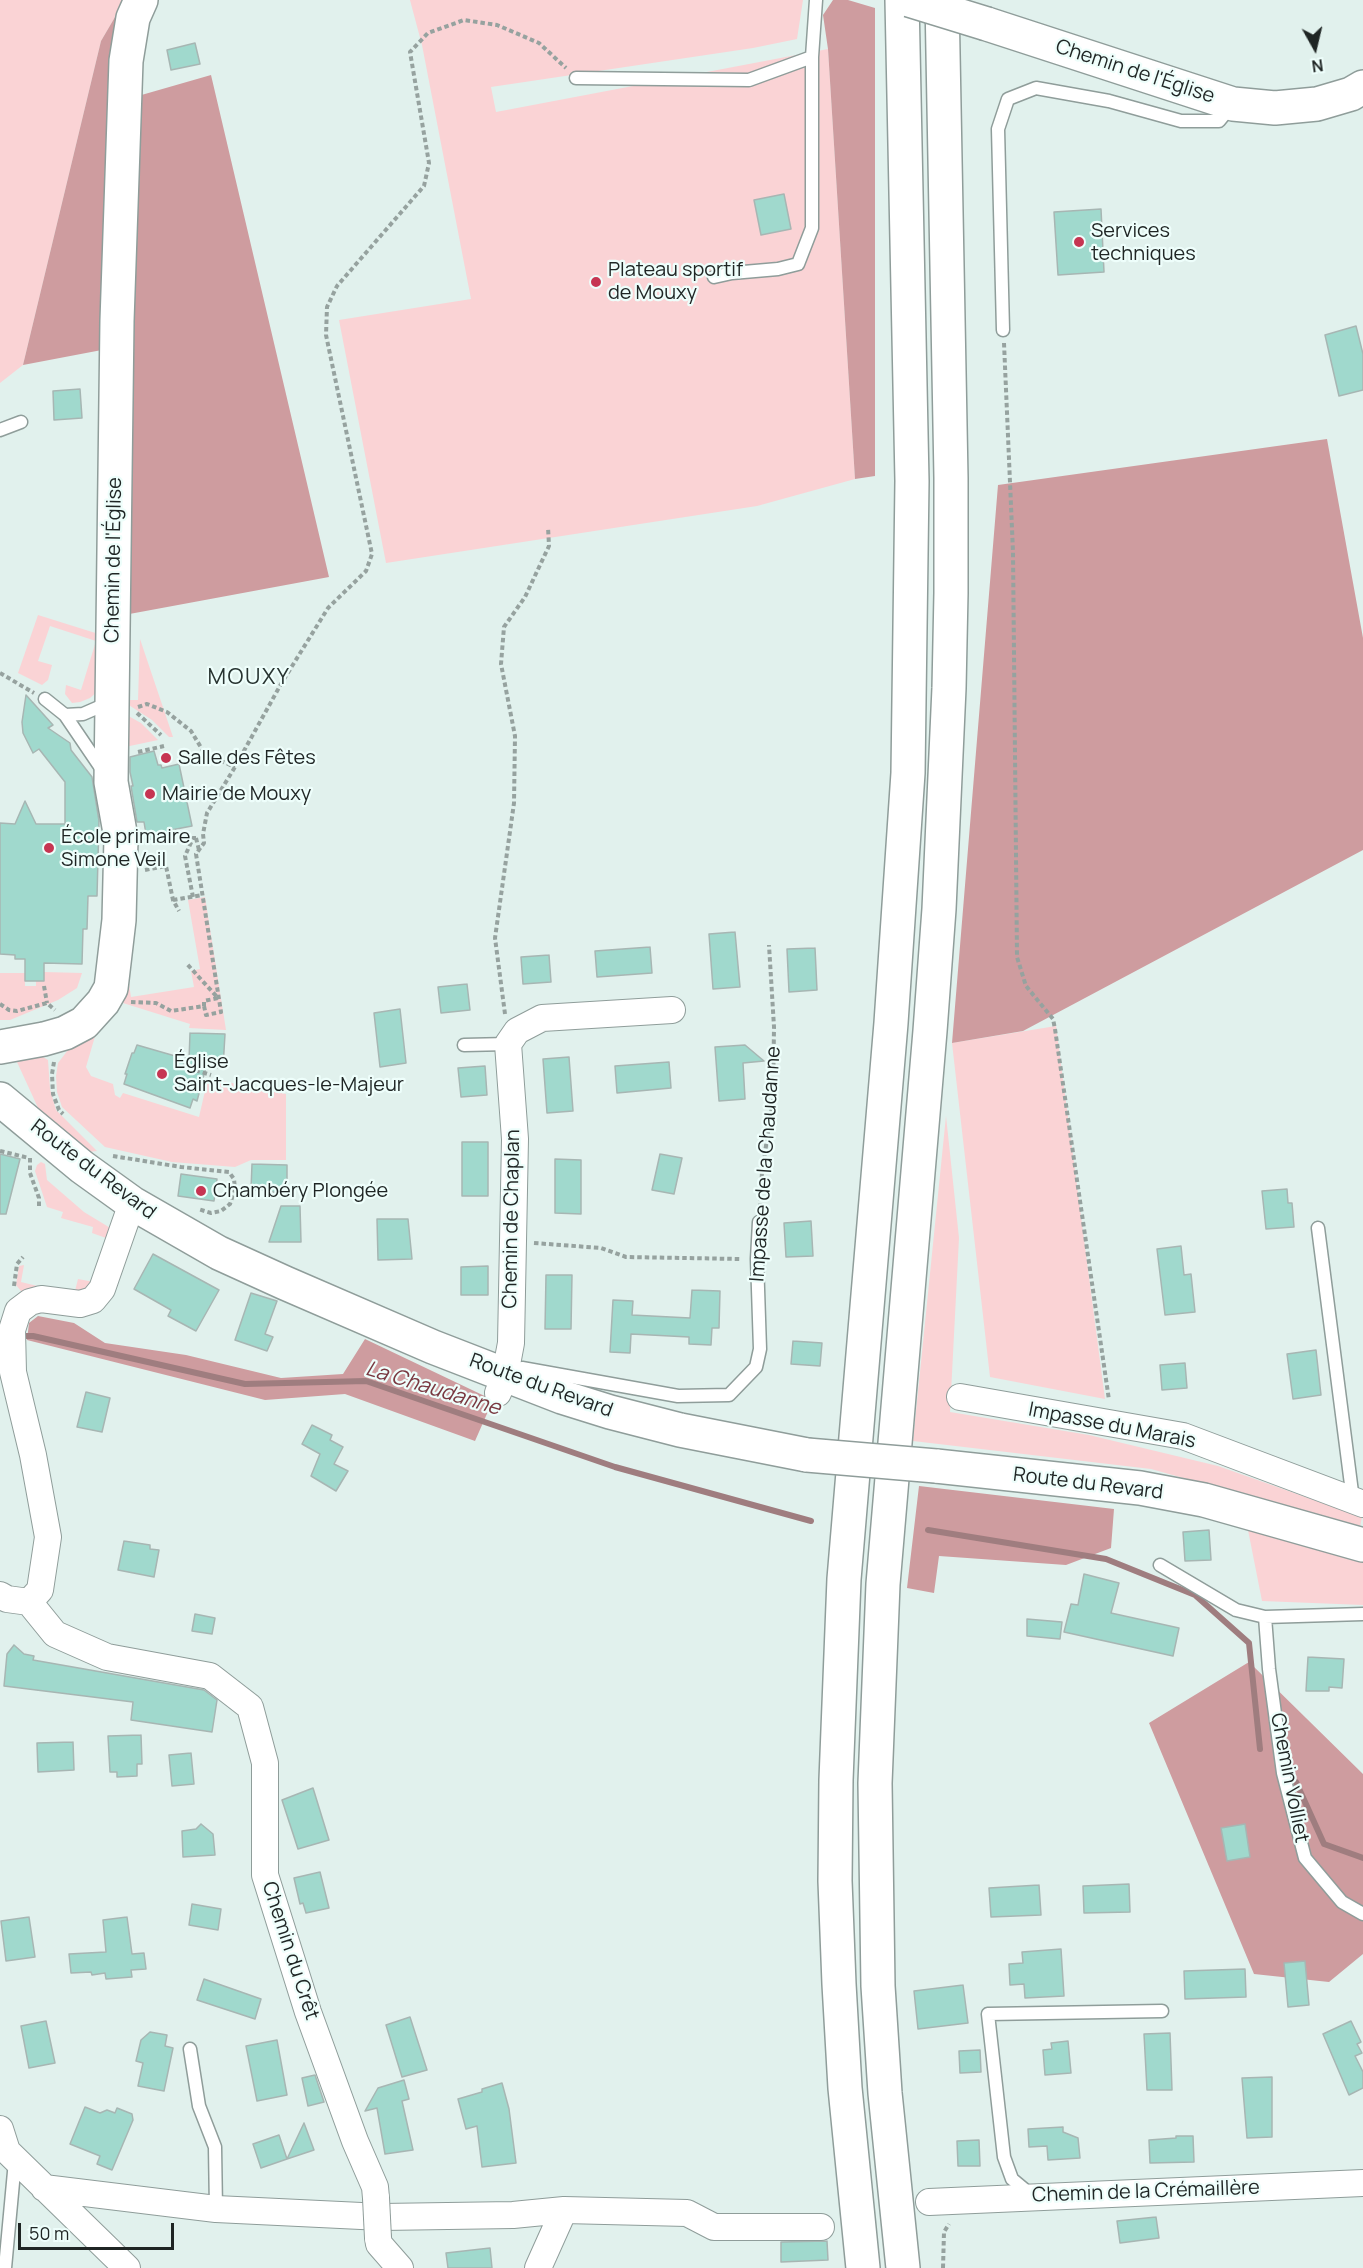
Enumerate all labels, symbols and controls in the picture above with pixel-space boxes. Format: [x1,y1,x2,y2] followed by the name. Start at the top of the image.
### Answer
[1285,18,1345,78] north arrow
[1052,35,1218,109] street label: Chemin de l'Église
[1310,54,1325,78] text: N
[1091,219,1196,266] place label: Services techniques
[1072,235,1086,249] marker: Services techniques
[608,258,743,305] place label: Plateau sportif de Mouxy
[589,275,603,289] marker: Plateau sportif de Mouxy
[101,477,127,643] street label: Chemin de l'Église
[208,665,290,691] district label: MOUXY
[178,746,316,770] place label: Salle des Fêtes
[159,751,173,765] marker: Salle des Fêtes
[162,782,311,806] place label: Mairie de Mouxy
[143,787,157,801] marker: Mairie de Mouxy
[61,825,191,872] place label: École primaire Simone Veil
[42,841,56,855] marker: École primaire Simone Veil
[746,1045,786,1283] street label: Impasse de la Chaudanne
[174,1050,404,1097] place label: Église Saint-Jacques-le-Majeur
[155,1067,169,1081] marker: Église Saint-Jacques-le-Majeur
[26,1115,160,1225] street label: Route du Revard
[498,1129,526,1309] street label: Chemin de Chaplan
[213,1179,388,1203] place label: Chambéry Plongée
[194,1184,208,1198] marker: Chambéry Plongée
[466,1349,616,1423] street label: Route du Revard
[363,1357,503,1421] water label: La Chaudanne
[1026,1398,1198,1454] street label: Impasse du Marais
[1012,1463,1164,1505] street label: Route du Revard
[1265,1711,1313,1845] street label: Chemin Volliet
[256,1879,324,2023] street label: Chemin du Crêt
[1032,2176,1260,2208] street label: Chemin de la Crémaillère
[21,2211,177,2249] scale bar
[29,2221,69,2245] text: 50 m

